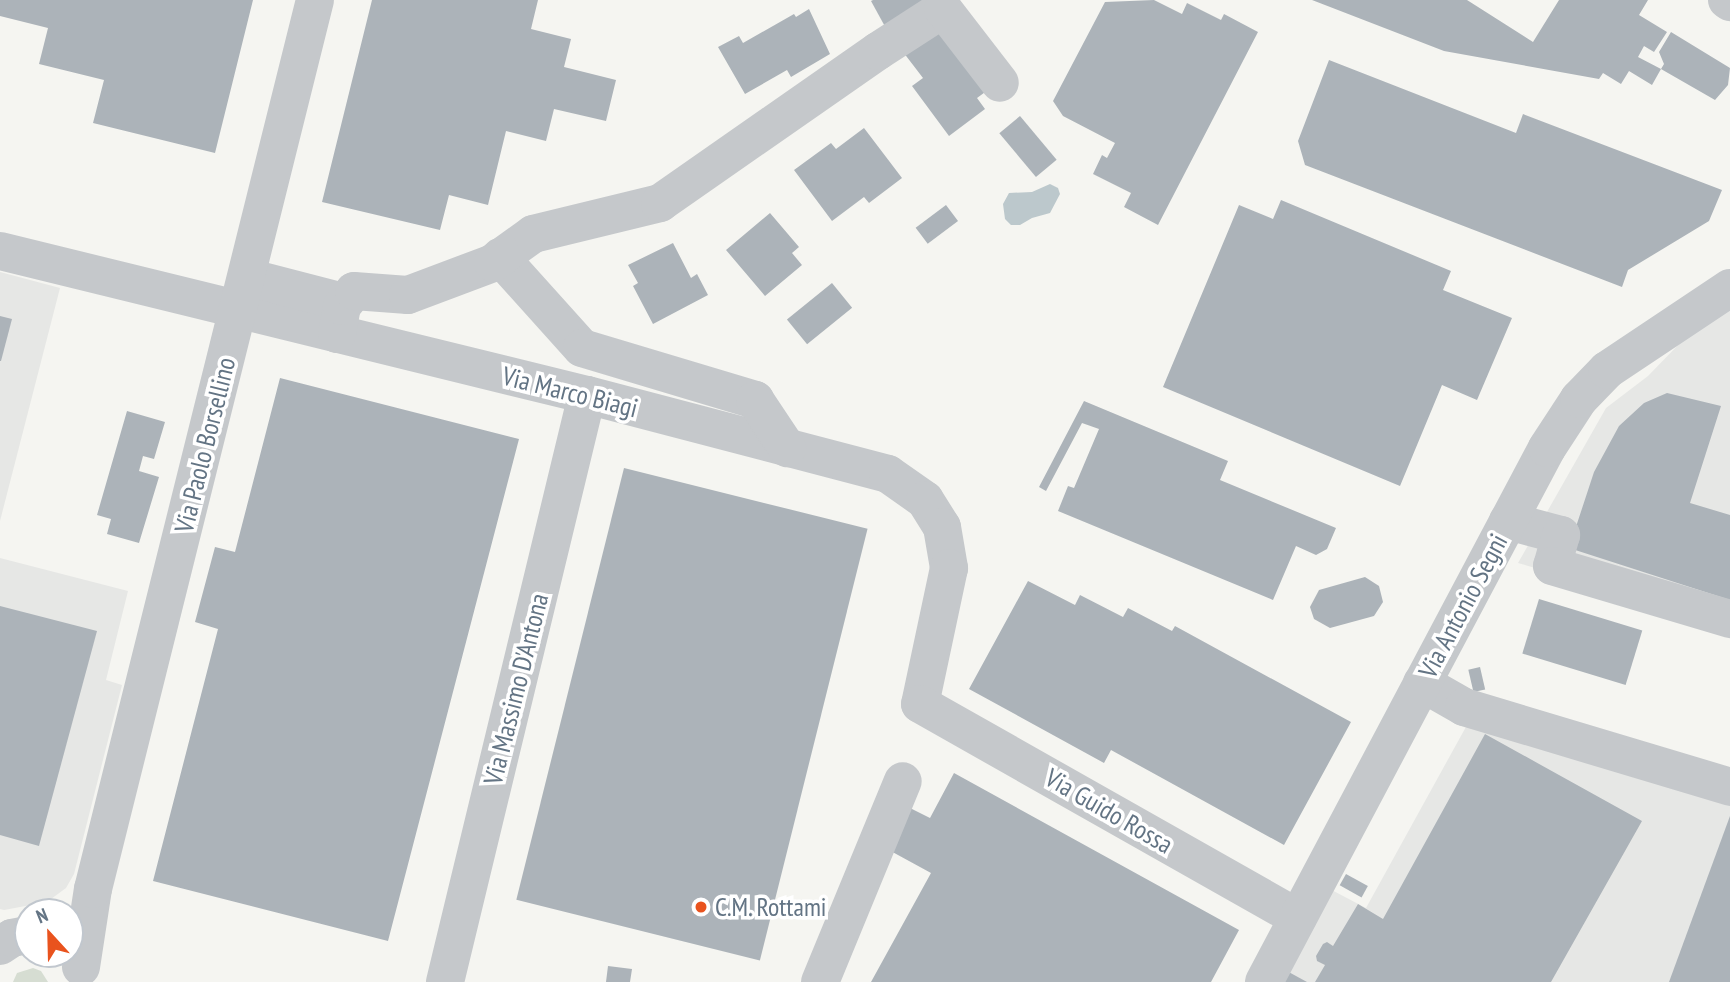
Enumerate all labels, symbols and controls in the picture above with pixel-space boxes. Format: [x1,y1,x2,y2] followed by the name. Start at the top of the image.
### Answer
[168,354,242,536] street label: Via Paolo Borsellino
[499,360,641,424] street label: Via Marco Biagi
[1412,528,1514,684] street label: Via Antonio Segni
[477,590,555,788] street label: Via Massimo D'Antona
[1040,762,1178,860] street label: Via Guido Rossa
[715,891,828,923] place label: C.M. Rottami
[14,898,84,968] north arrow
[693,899,709,915] marker: C.M. Rottami
[33,902,51,928] text: N

